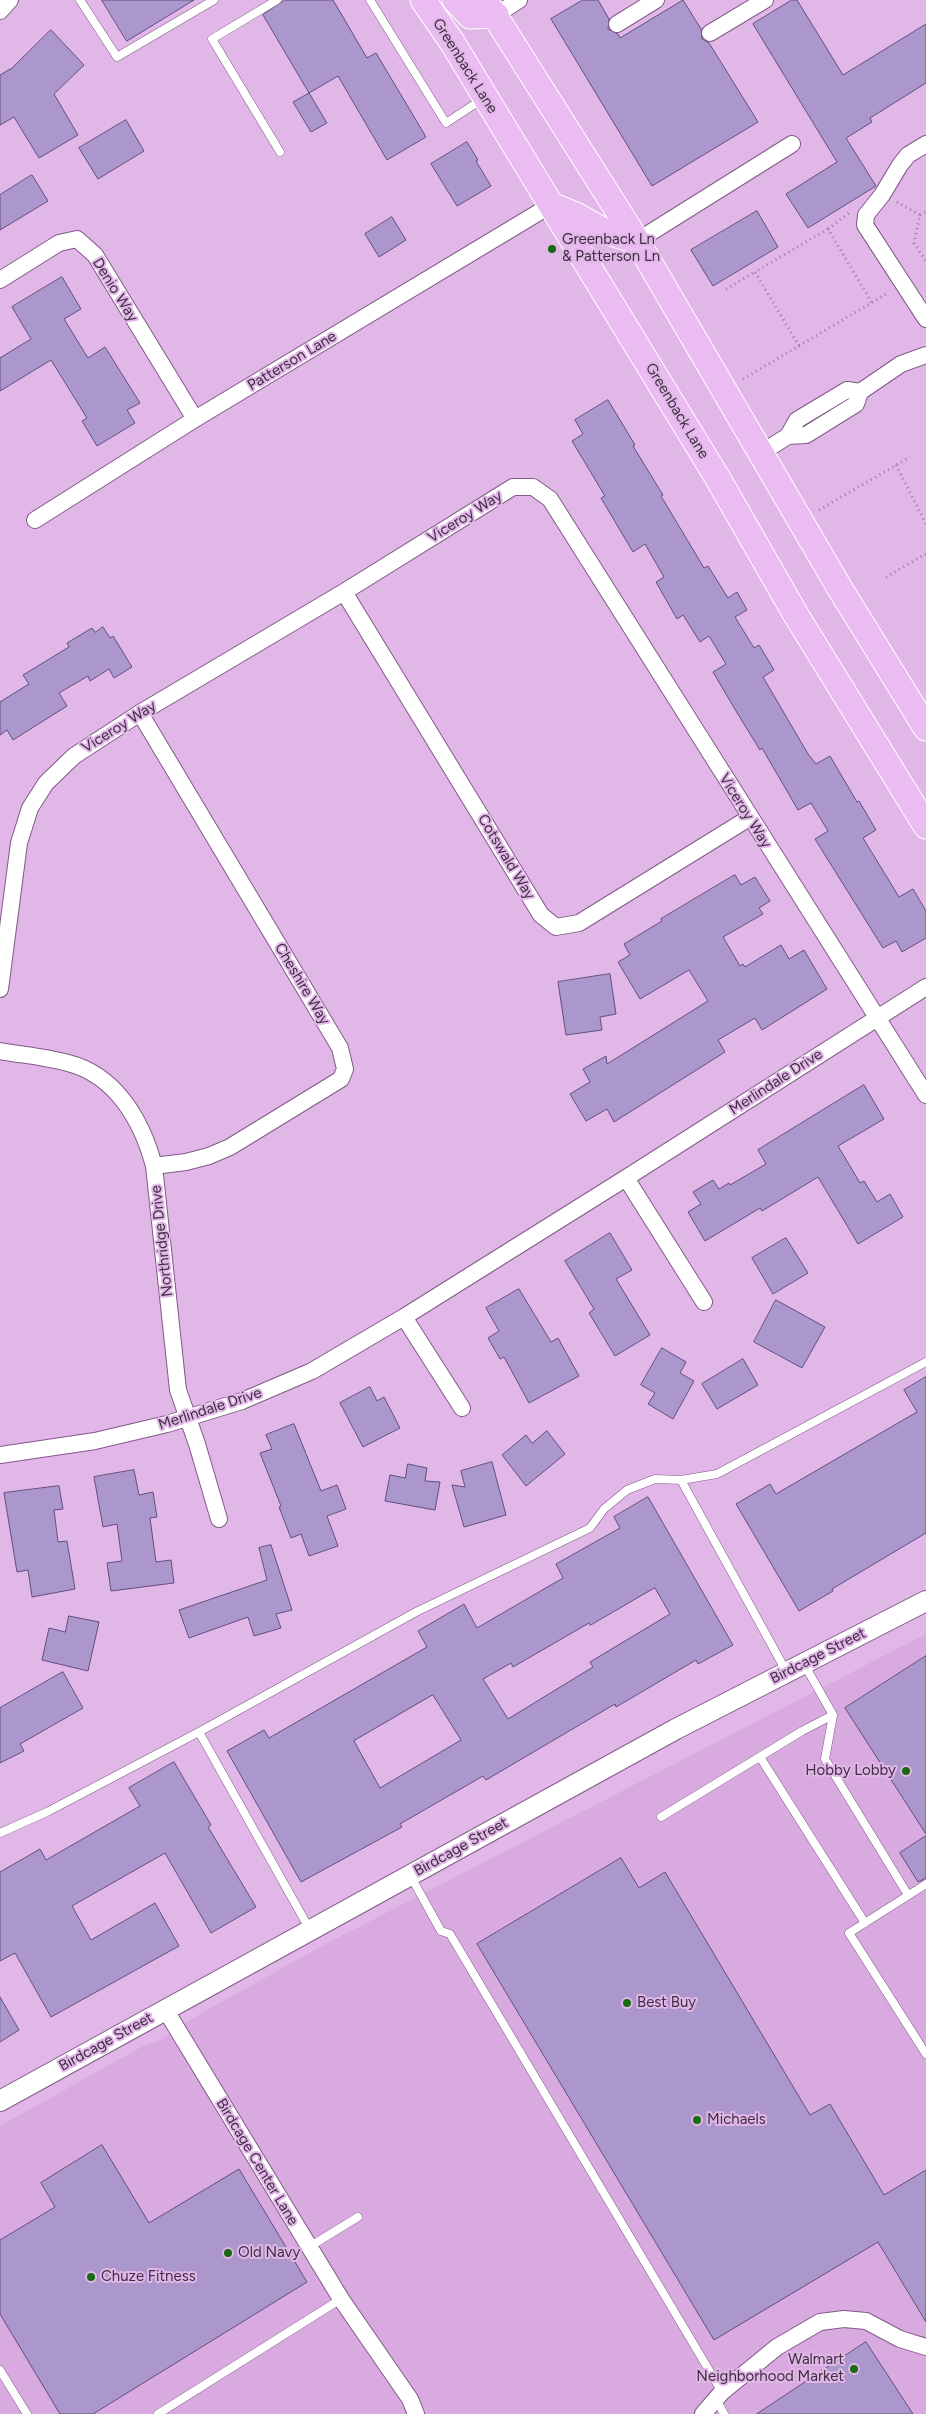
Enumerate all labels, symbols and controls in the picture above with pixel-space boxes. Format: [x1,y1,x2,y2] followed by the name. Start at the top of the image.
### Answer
[429,15,501,117] street label: Greenback Lane
[562,231,660,266] place label: Greenback Ln & Patterson Ln
[546,243,558,255] marker: Greenback Ln & Patterson Ln
[88,255,142,325] street label: Denio Way
[244,327,340,395] street label: Patterson Lane
[641,360,713,462] street label: Greenback Lane
[424,487,506,547] street label: Viceroy Way
[78,697,160,757] street label: Viceroy Way
[715,770,775,852] street label: Viceroy Way
[473,811,539,903] street label: Cotswald Way
[270,940,334,1028] street label: Cheshire Way
[726,1045,826,1119] street label: Merlindale Drive
[147,1184,177,1298] street label: Northridge Drive
[156,1384,264,1434] street label: Merlindale Drive
[767,1624,869,1688] street label: Birdcage Street
[805,1762,896,1780] place label: Hobby Lobby
[900,1765,912,1777] marker: Hobby Lobby
[411,1814,511,1880] street label: Birdcage Street
[637,1994,696,2012] place label: Best Buy
[621,1997,633,2009] marker: Best Buy
[56,2009,156,2075] street label: Birdcage Street
[212,2095,302,2229] street label: Birdcage Center Lane
[707,2111,766,2129] place label: Michaels
[691,2114,703,2126] marker: Michaels
[238,2244,300,2262] place label: Old Navy
[222,2247,234,2259] marker: Old Navy
[101,2268,196,2286] place label: Chuze Fitness
[85,2271,97,2283] marker: Chuze Fitness
[696,2351,844,2386] place label: Walmart Neighborhood Market
[848,2363,860,2375] marker: Walmart Neighborhood Market

